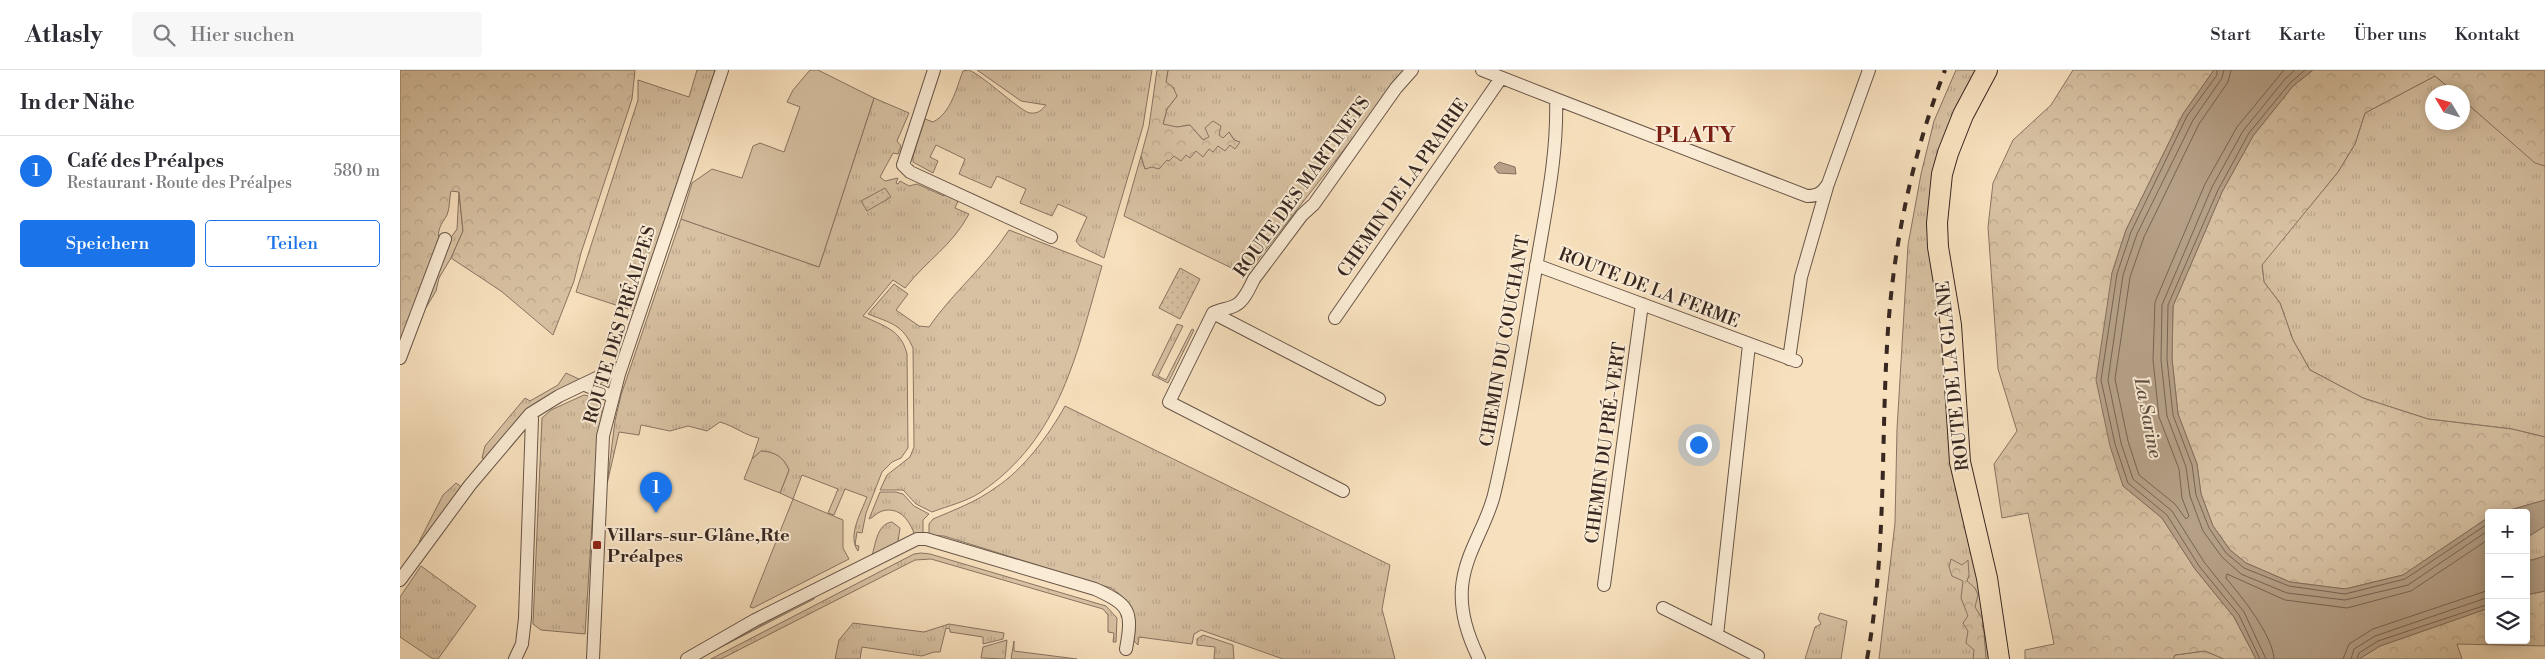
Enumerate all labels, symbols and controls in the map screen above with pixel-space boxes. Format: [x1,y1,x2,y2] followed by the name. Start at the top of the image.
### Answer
[132,12,482,57] search box
[25,20,102,50] text: Atlasly
[150,21,178,49] icon: search
[190,23,294,47] text: Hier suchen
[2210,23,2251,46] text: Start
[2279,23,2326,46] text: Karte
[2354,23,2427,46] text: Über uns
[2455,23,2520,46] text: Kontakt
[2425,85,2470,130] north arrow
[20,90,135,116] text: In der Nähe
[1229,92,1375,282] street label: ROUTE DES MARTINETS
[1332,94,1474,282] street label: CHEMIN DE LA PRAIRIE
[1655,122,1737,149] district label: PLATY
[67,149,224,173] text: Café des Préalpes
[32,161,40,181] text: 1
[333,161,380,181] text: 580 m
[67,173,292,193] text: Restaurant · Route des Préalpes
[20,220,195,267] button: Speichern
[205,220,380,267] button: Teilen
[579,223,661,427] street label: ROUTE DES PRÉALPES
[1475,233,1535,449] street label: CHEMIN DU COUCHANT
[1555,243,1743,333] street label: ROUTE DE LA FERME
[1932,280,1974,472] street label: ROUTE DE LA GLÂNE
[1580,341,1632,545] street label: CHEMIN DU PRÉ-VERT
[2128,375,2168,460] water label: La Sarine
[1686,432,1712,458] your location
[640,472,672,513] pin: 1
[2485,509,2530,644] map controls
[2485,509,2530,554] button: +
[606,524,790,568] place label: Villars-sur-Glâne,Rte Préalpes
[591,539,603,551] marker: Villars-sur-Glâne,Rte Préalpes
[2485,554,2530,599] button: −
[2485,599,2530,644] button: layers

